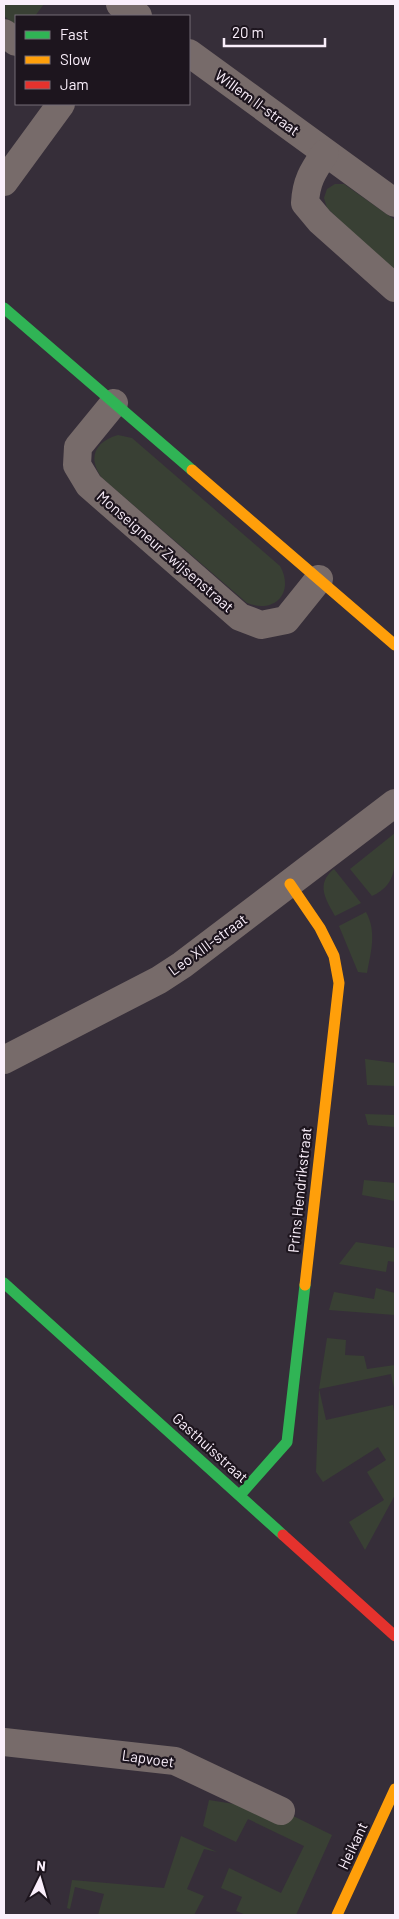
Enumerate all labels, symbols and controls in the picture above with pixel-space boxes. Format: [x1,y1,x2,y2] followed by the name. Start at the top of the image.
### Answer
[15,15,190,105] legend
[224,15,325,47] scale bar
[232,23,264,41] text: 20 m
[60,25,88,43] text: Fast
[60,50,91,68] text: Slow
[212,66,303,139] street label: Willem II-straat
[60,75,89,93] text: Jam
[94,487,238,616] street label: Monseigneur Zwijsenstraat
[165,910,250,979] street label: Leo XIII-straat
[283,1126,315,1253] street label: Prins Hendrikstraat
[169,1409,252,1486] street label: Gasthuisstraat
[121,1745,176,1771] street label: Lapvoet
[333,1819,371,1872] street label: Heikant
[15,1854,65,1904] north arrow
[36,1857,47,1874] text: N

